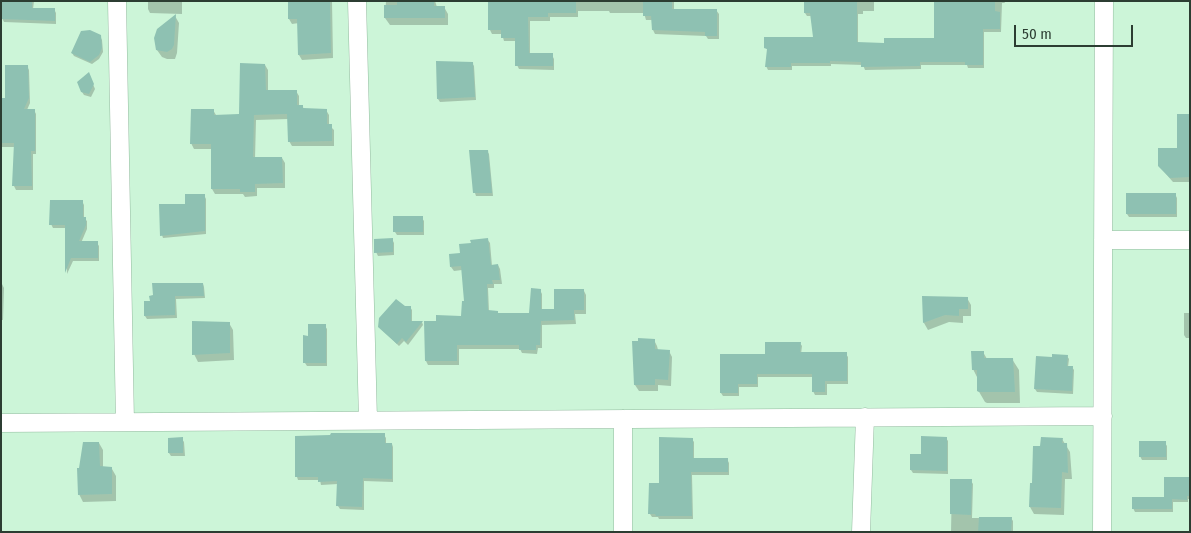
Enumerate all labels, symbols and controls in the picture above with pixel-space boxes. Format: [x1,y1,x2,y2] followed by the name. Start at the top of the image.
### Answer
[1016,15,1135,47] scale bar
[1022,25,1052,43] text: 50 m

